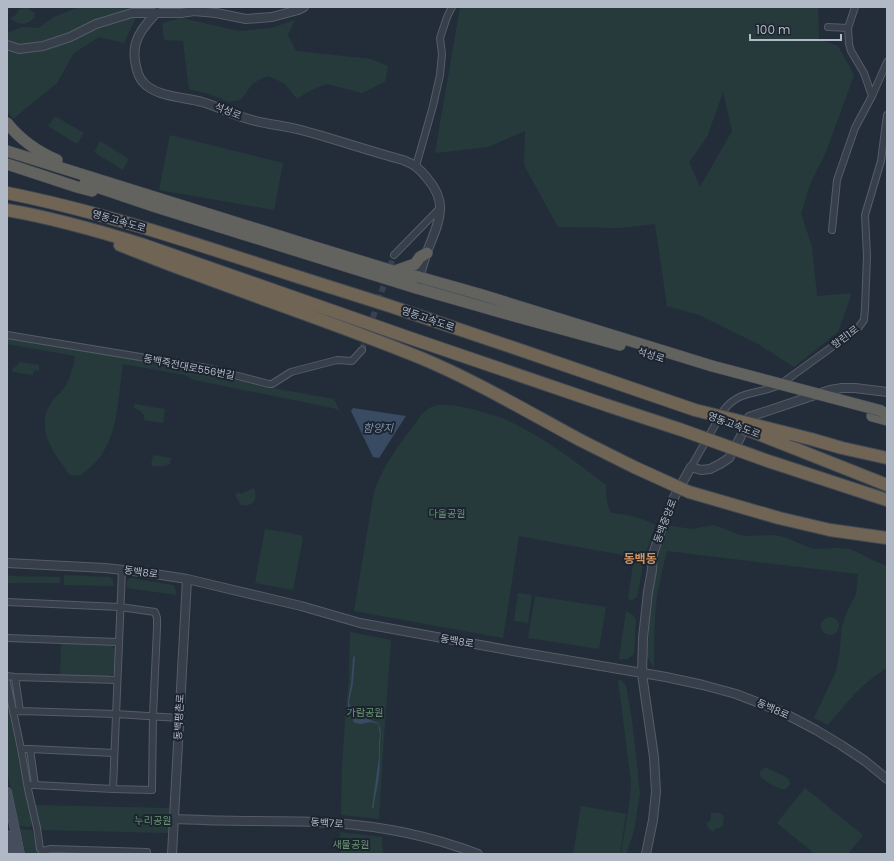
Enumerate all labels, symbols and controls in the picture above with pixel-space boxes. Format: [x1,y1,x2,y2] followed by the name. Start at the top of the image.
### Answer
[750,16,841,42] scale bar
[756,21,790,38] text: 100 m
[212,99,244,123] street label: 석성로
[90,206,148,236] street label: 영동고속도로
[399,303,457,335] street label: 영동고속도로
[828,322,862,352] street label: 향린1로
[636,344,666,366] street label: 석성로
[142,351,236,383] street label: 동백죽전대로556번길
[706,408,762,442] street label: 영동고속도로
[363,420,394,436] water label: 함양지
[650,497,680,545] street label: 동백중앙로
[429,506,465,521] park label: 다올공원
[623,550,657,567] district label: 동백동
[123,562,159,582] street label: 동백8로
[439,631,475,651] street label: 동백8로
[170,694,188,740] street label: 동백평촌로
[754,695,792,723] street label: 동백8로
[347,705,383,720] park label: 가람공원
[135,813,171,828] park label: 누리공원
[310,814,344,832] street label: 동백7로
[333,837,369,852] park label: 새물공원

